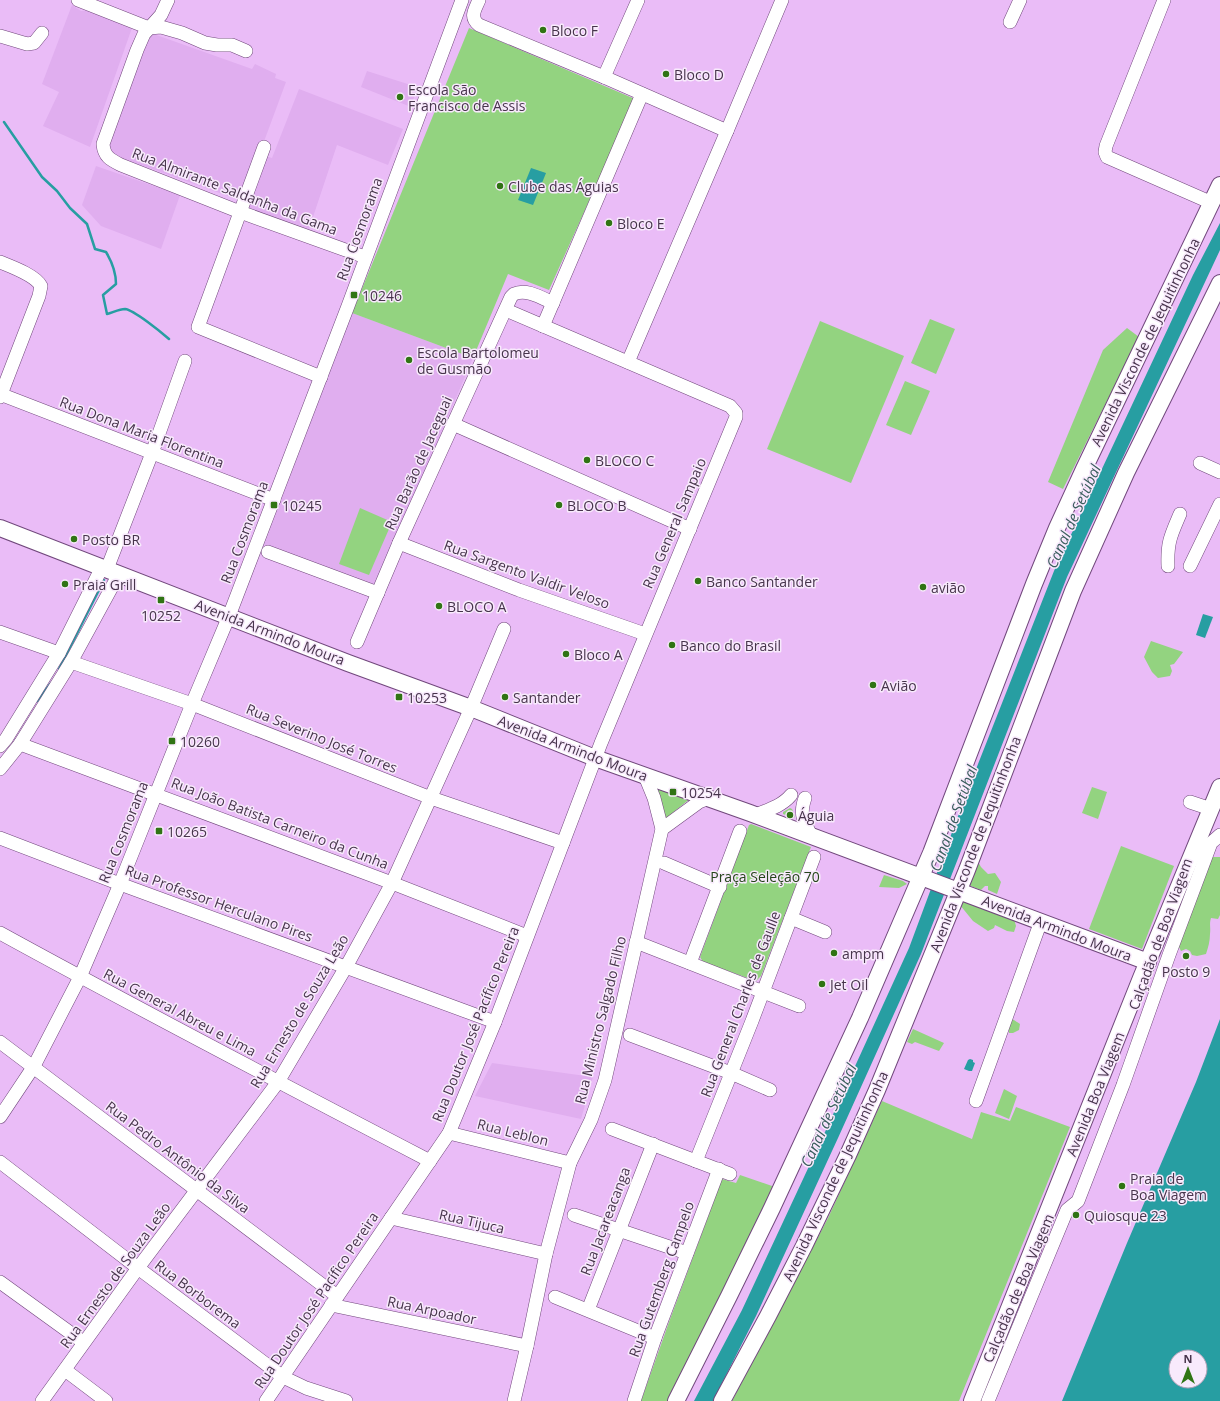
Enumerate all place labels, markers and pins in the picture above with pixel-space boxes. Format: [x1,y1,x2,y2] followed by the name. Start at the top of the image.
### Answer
[551,21,598,40] place label: Bloco F
[538,25,548,35] marker: Bloco F
[674,65,724,84] place label: Bloco D
[661,69,671,79] marker: Bloco D
[408,80,526,115] place label: Escola São Francisco de Assis
[395,92,405,102] marker: Escola São Francisco de Assis
[508,177,619,196] place label: Clube das Águias
[495,181,505,191] marker: Clube das Águias
[617,214,665,233] place label: Bloco E
[604,218,614,228] marker: Bloco E
[362,286,402,305] place label: 10246
[349,290,359,300] marker: 10246
[417,343,539,378] place label: Escola Bartolomeu de Gusmão
[404,355,414,365] marker: Escola Bartolomeu de Gusmão
[595,451,655,470] place label: BLOCO C
[582,455,592,465] marker: BLOCO C
[282,496,322,515] place label: 10245
[567,496,627,515] place label: BLOCO B
[269,500,279,510] marker: 10245
[554,500,564,510] marker: BLOCO B
[82,530,141,549] place label: Posto BR
[69,534,79,544] marker: Posto BR
[706,572,818,591] place label: Banco Santander
[73,575,136,594] place label: Praia Grill
[693,576,703,586] marker: Banco Santander
[931,578,966,597] place label: avião
[60,579,70,589] marker: Praia Grill
[918,582,928,592] marker: avião
[156,595,166,605] marker: 10252
[447,597,507,616] place label: BLOCO A
[434,601,444,611] marker: BLOCO A
[141,606,181,625] place label: 10252
[680,636,781,655] place label: Banco do Brasil
[667,640,677,650] marker: Banco do Brasil
[574,645,623,664] place label: Bloco A
[561,649,571,659] marker: Bloco A
[881,676,917,695] place label: Avião
[868,680,878,690] marker: Avião
[407,688,447,707] place label: 10253
[513,688,581,707] place label: Santander
[394,692,404,702] marker: 10253
[500,692,510,702] marker: Santander
[180,732,220,751] place label: 10260
[167,736,177,746] marker: 10260
[681,783,721,802] place label: 10254
[668,787,678,797] marker: 10254
[798,806,834,825] place label: Águia
[785,810,795,820] marker: Águia
[167,822,207,841] place label: 10265
[154,826,164,836] marker: 10265
[842,944,884,963] place label: ampm
[829,948,839,958] marker: ampm
[1181,951,1191,961] marker: Posto 9
[1162,962,1210,981] place label: Posto 9
[828,975,868,994] place label: Jet Oil
[817,979,827,989] marker: Jet Oil
[1130,1169,1207,1204] place label: Praia de Boa Viagem
[1117,1181,1127,1191] marker: Praia de Boa Viagem
[1084,1206,1167,1225] place label: Quiosque 23
[1071,1210,1081,1220] marker: Quiosque 23

